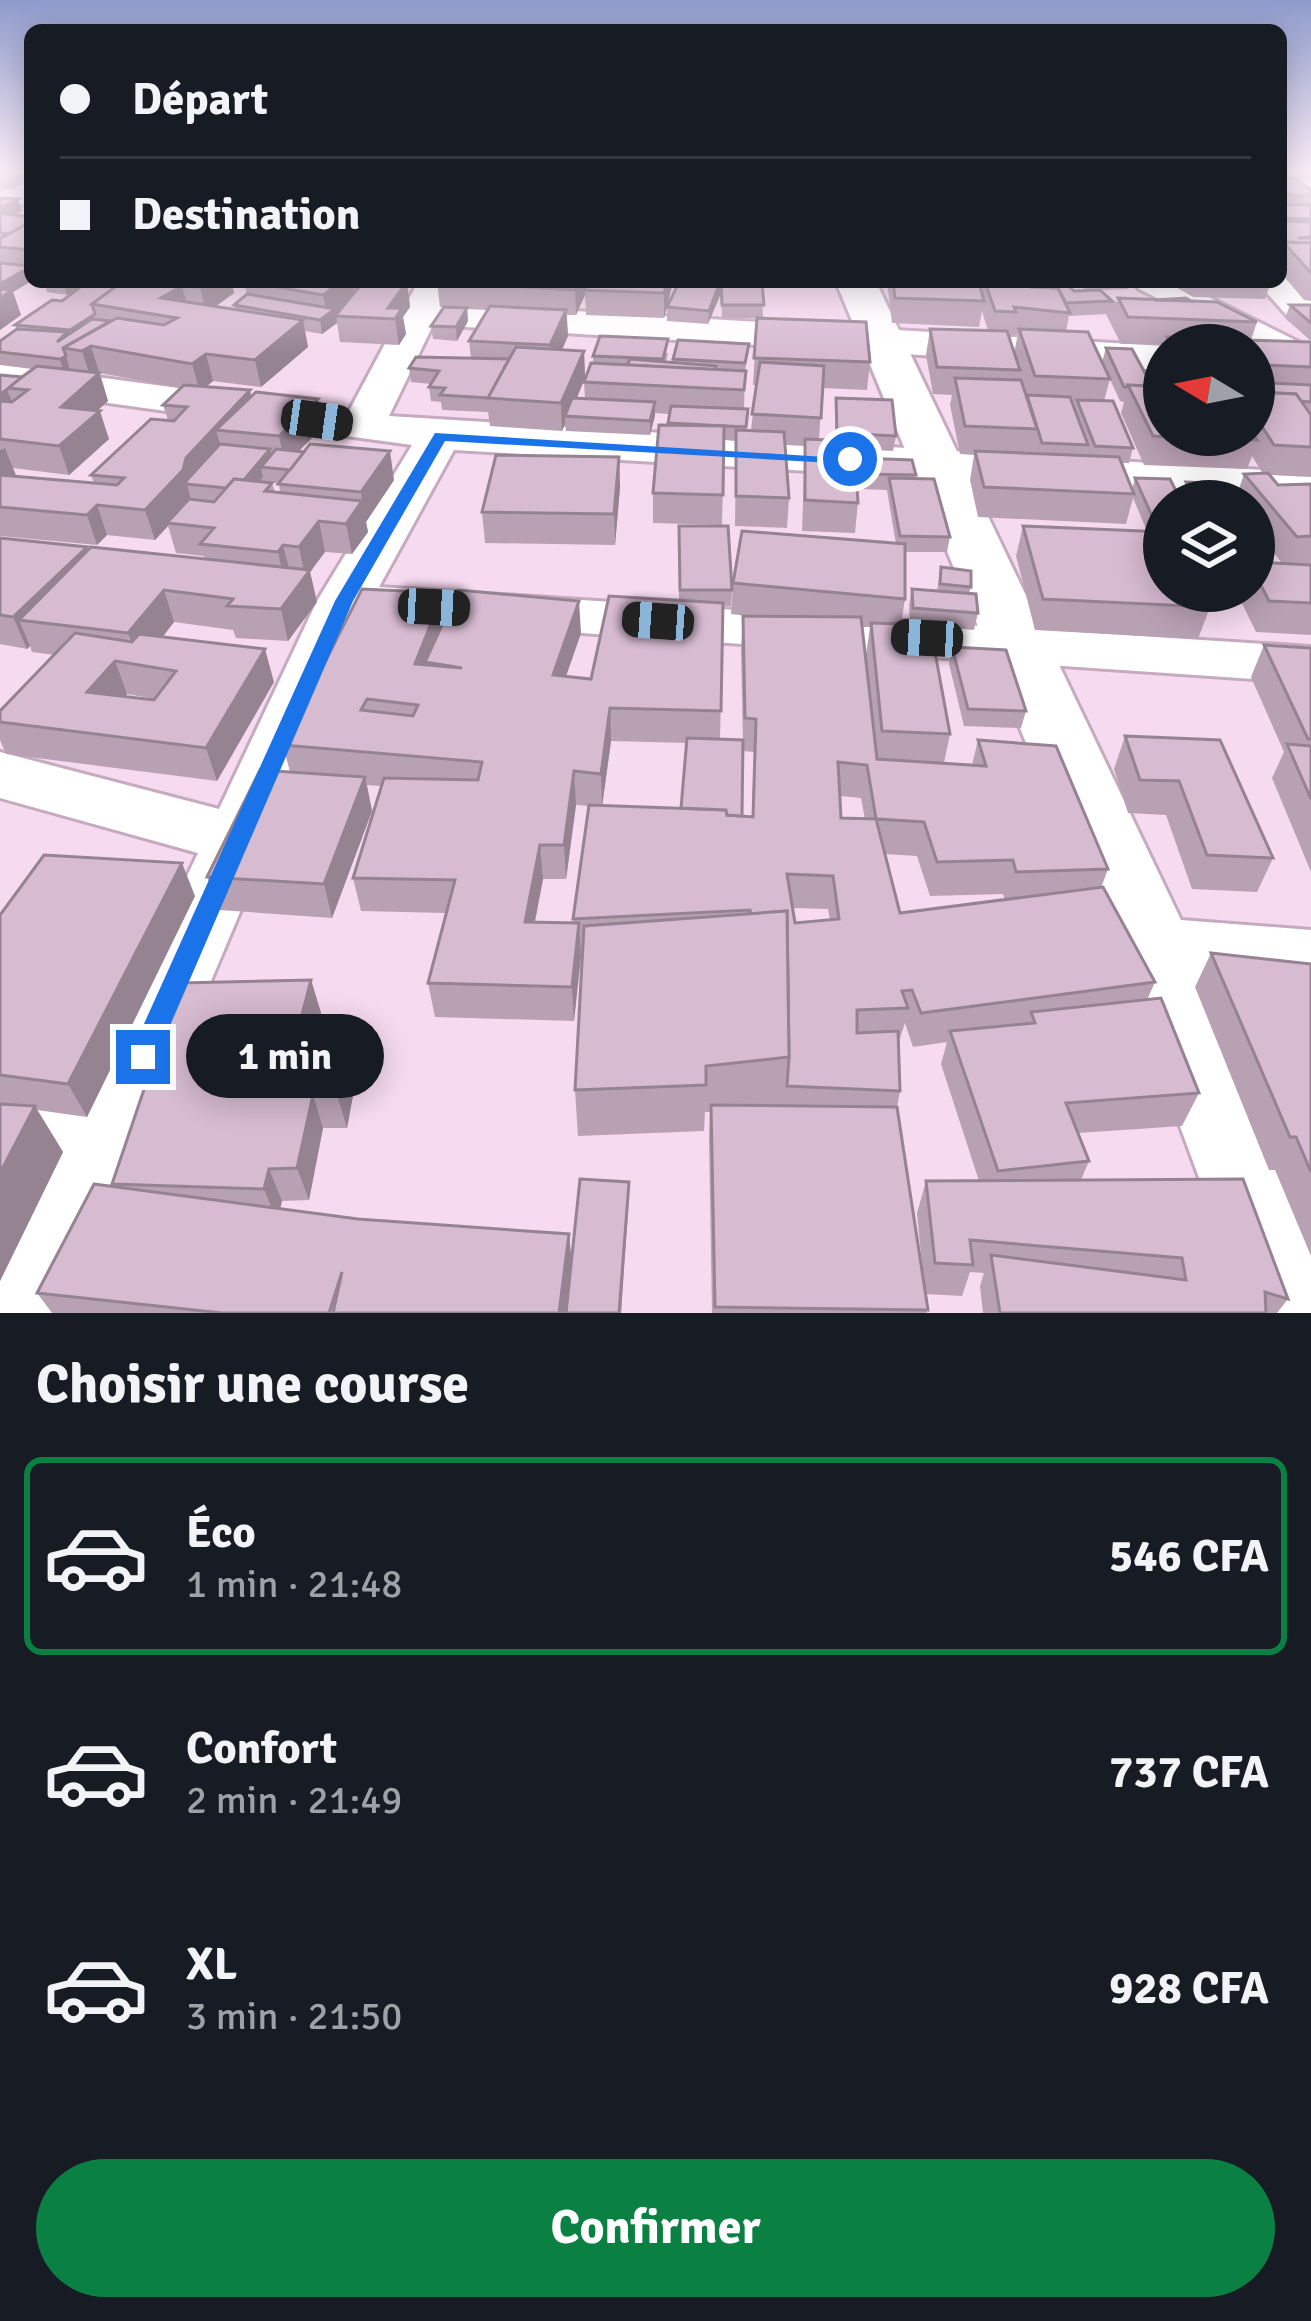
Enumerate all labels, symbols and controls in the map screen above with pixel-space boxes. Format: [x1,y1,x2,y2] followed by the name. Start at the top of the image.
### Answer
[132,72,268,127] text: Départ
[132,187,360,242] text: Destination
[1143,324,1275,456] north arrow
[1143,324,1275,612] map controls
[279,397,355,443] car
[823,432,877,486] route start
[1143,480,1275,612] button: layers
[397,587,471,627] car
[621,601,695,641] car
[890,618,964,658] car
[185,1015,383,1099] callout: 1 min
[116,1030,170,1084] route end
[238,1032,332,1080] text: 1 min
[36,1351,469,1418] text: Choisir une course
[42,1502,150,1610] icon: car
[186,1505,256,1560] text: Éco
[1109,1529,1269,1584] text: 546 CFA
[186,1560,402,1608] text: 1 min · 21:48
[42,1718,150,1826] icon: car
[186,1721,337,1776] text: Confort
[1109,1745,1269,1800] text: 737 CFA
[186,1776,402,1824] text: 2 min · 21:49
[42,1934,150,2042] icon: car
[186,1937,237,1992] text: XL
[1109,1961,1269,2016] text: 928 CFA
[186,1992,402,2040] text: 3 min · 21:50
[36,2159,1275,2297] button: Confirmer

